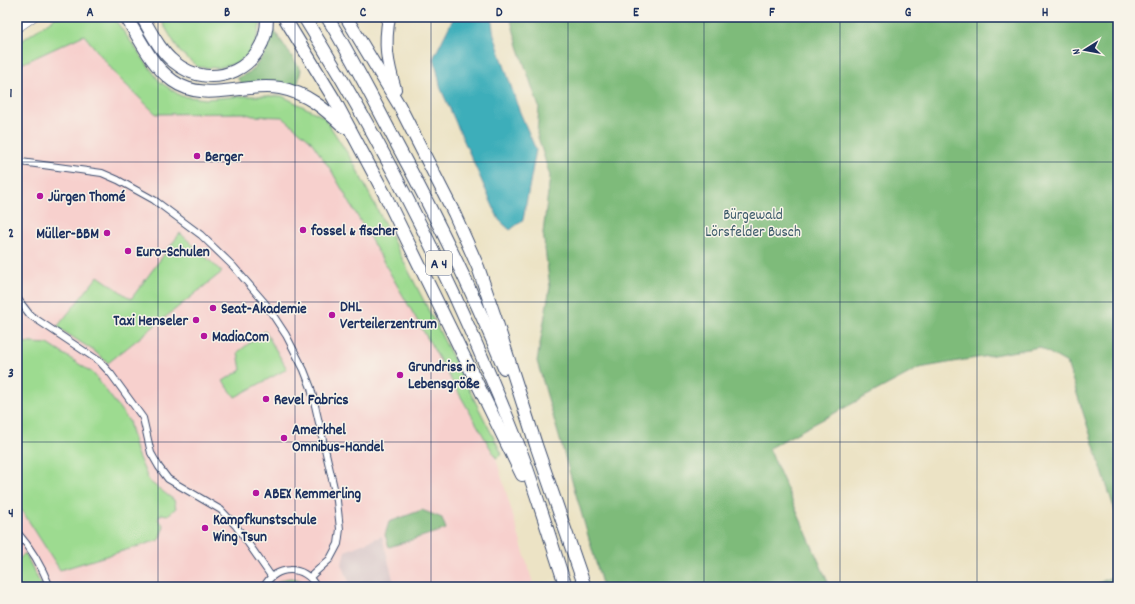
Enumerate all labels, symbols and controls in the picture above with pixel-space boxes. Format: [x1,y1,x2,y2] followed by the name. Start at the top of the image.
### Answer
[86,4,94,23] text: A
[224,4,230,23] text: B
[360,4,367,23] text: C
[496,4,503,23] text: D
[633,4,640,23] text: E
[769,4,775,23] text: F
[905,4,912,23] text: G
[1042,4,1049,23] text: H
[1065,30,1105,70] north arrow
[1069,47,1086,56] text: N
[10,85,13,104] text: 1
[205,147,243,169] place label: Berger
[192,151,202,161] marker: Berger
[48,187,126,209] place label: Jürgen Thomé
[35,191,45,201] marker: Jürgen Thomé
[705,205,801,244] park label: Bürgewald Lörsfelder Busch
[310,221,398,243] place label: fossel & fischer
[36,224,99,246] place label: Müller-BBM
[8,225,14,244] text: 2
[298,225,308,235] marker: fossel & fischer
[102,228,112,238] marker: Müller-BBM
[136,242,210,264] place label: Euro-Schulen
[123,246,133,256] marker: Euro-Schulen
[426,251,452,275] road number: A 4
[340,297,437,336] place label: DHL Verteilerzentrum
[221,299,307,321] place label: Seat-Akademie
[208,303,218,313] marker: Seat-Akademie
[327,310,337,320] marker: DHL Verteilerzentrum
[113,311,188,333] place label: Taxi Henseler
[191,315,201,325] marker: Taxi Henseler
[212,327,269,349] place label: MadiaCom
[199,331,209,341] marker: MadiaCom
[408,357,480,396] place label: Grundriss in Lebensgröße
[8,365,14,384] text: 3
[395,370,405,380] marker: Grundriss in Lebensgröße
[274,390,349,412] place label: Revel Fabrics
[261,394,271,404] marker: Revel Fabrics
[292,420,384,459] place label: Amerkhel Omnibus-Handel
[279,433,289,443] marker: Amerkhel Omnibus-Handel
[264,484,361,506] place label: ABEX Kemmerling
[251,488,261,498] marker: ABEX Kemmerling
[8,505,14,524] text: 4
[213,510,317,549] place label: Kampfkunstschule Wing Tsun
[200,523,210,533] marker: Kampfkunstschule Wing Tsun

